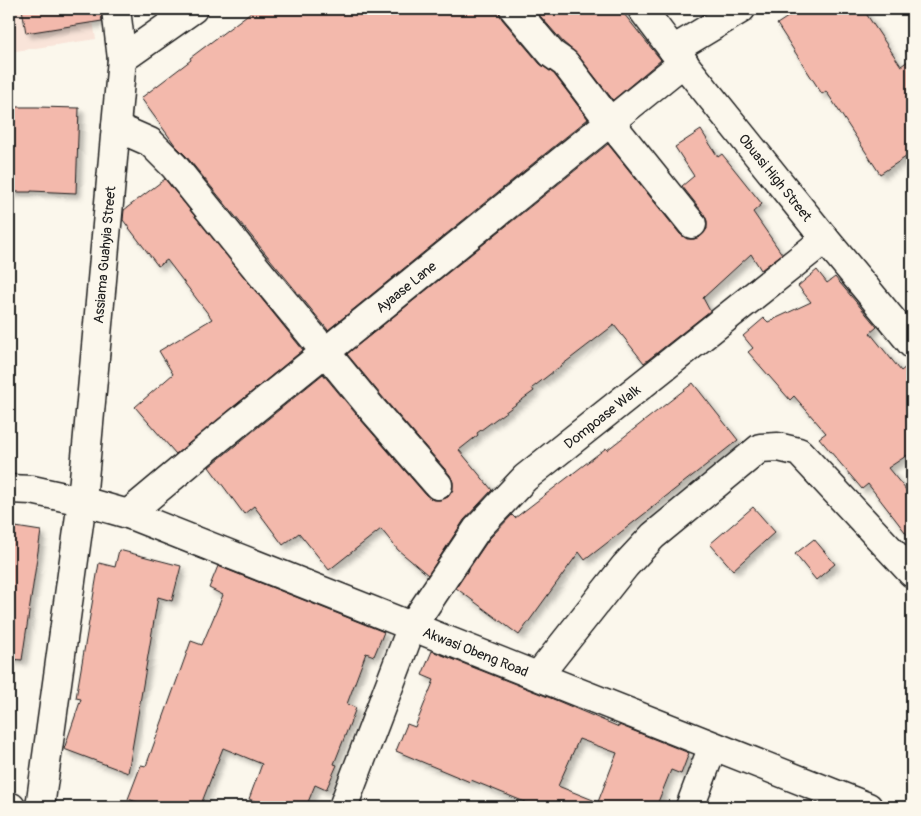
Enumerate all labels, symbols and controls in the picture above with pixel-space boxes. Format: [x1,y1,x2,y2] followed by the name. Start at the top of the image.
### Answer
[735,131,816,225] street label: Obuasi High Street
[90,185,119,324] street label: Assiama Guahyia Street
[373,258,440,317] street label: Ayaase Lane
[561,381,644,453] street label: Dompoase Walk
[420,624,531,681] street label: Akwasi Obeng Road

